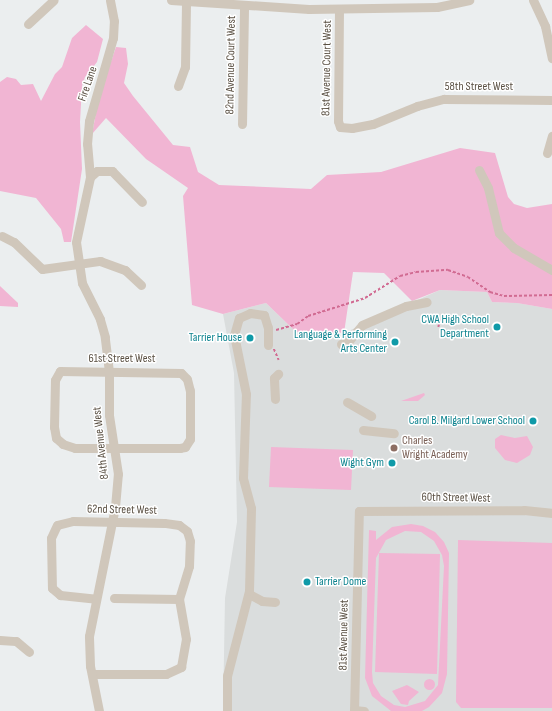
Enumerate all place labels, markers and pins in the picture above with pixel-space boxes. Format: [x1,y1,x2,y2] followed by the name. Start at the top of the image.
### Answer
[421,313,489,341] place label: CWA High School Department
[492,322,502,332] marker: CWA High School Department
[294,328,387,356] place label: Language & Performing Arts Center
[189,331,242,345] place label: Tarrier House
[245,333,255,343] marker: Tarrier House
[390,337,400,347] marker: Language & Performing Arts Center
[409,414,525,428] place label: Carol B. Milgard Lower School
[528,416,538,426] marker: Carol B. Milgard Lower School
[402,434,468,462] place label: Charles Wright Academy
[389,443,399,453] marker: Charles Wright Academy
[340,456,384,470] place label: Wight Gym
[387,458,397,468] marker: Wight Gym
[315,575,366,589] place label: Tarrier Dome
[302,577,312,587] marker: Tarrier Dome

